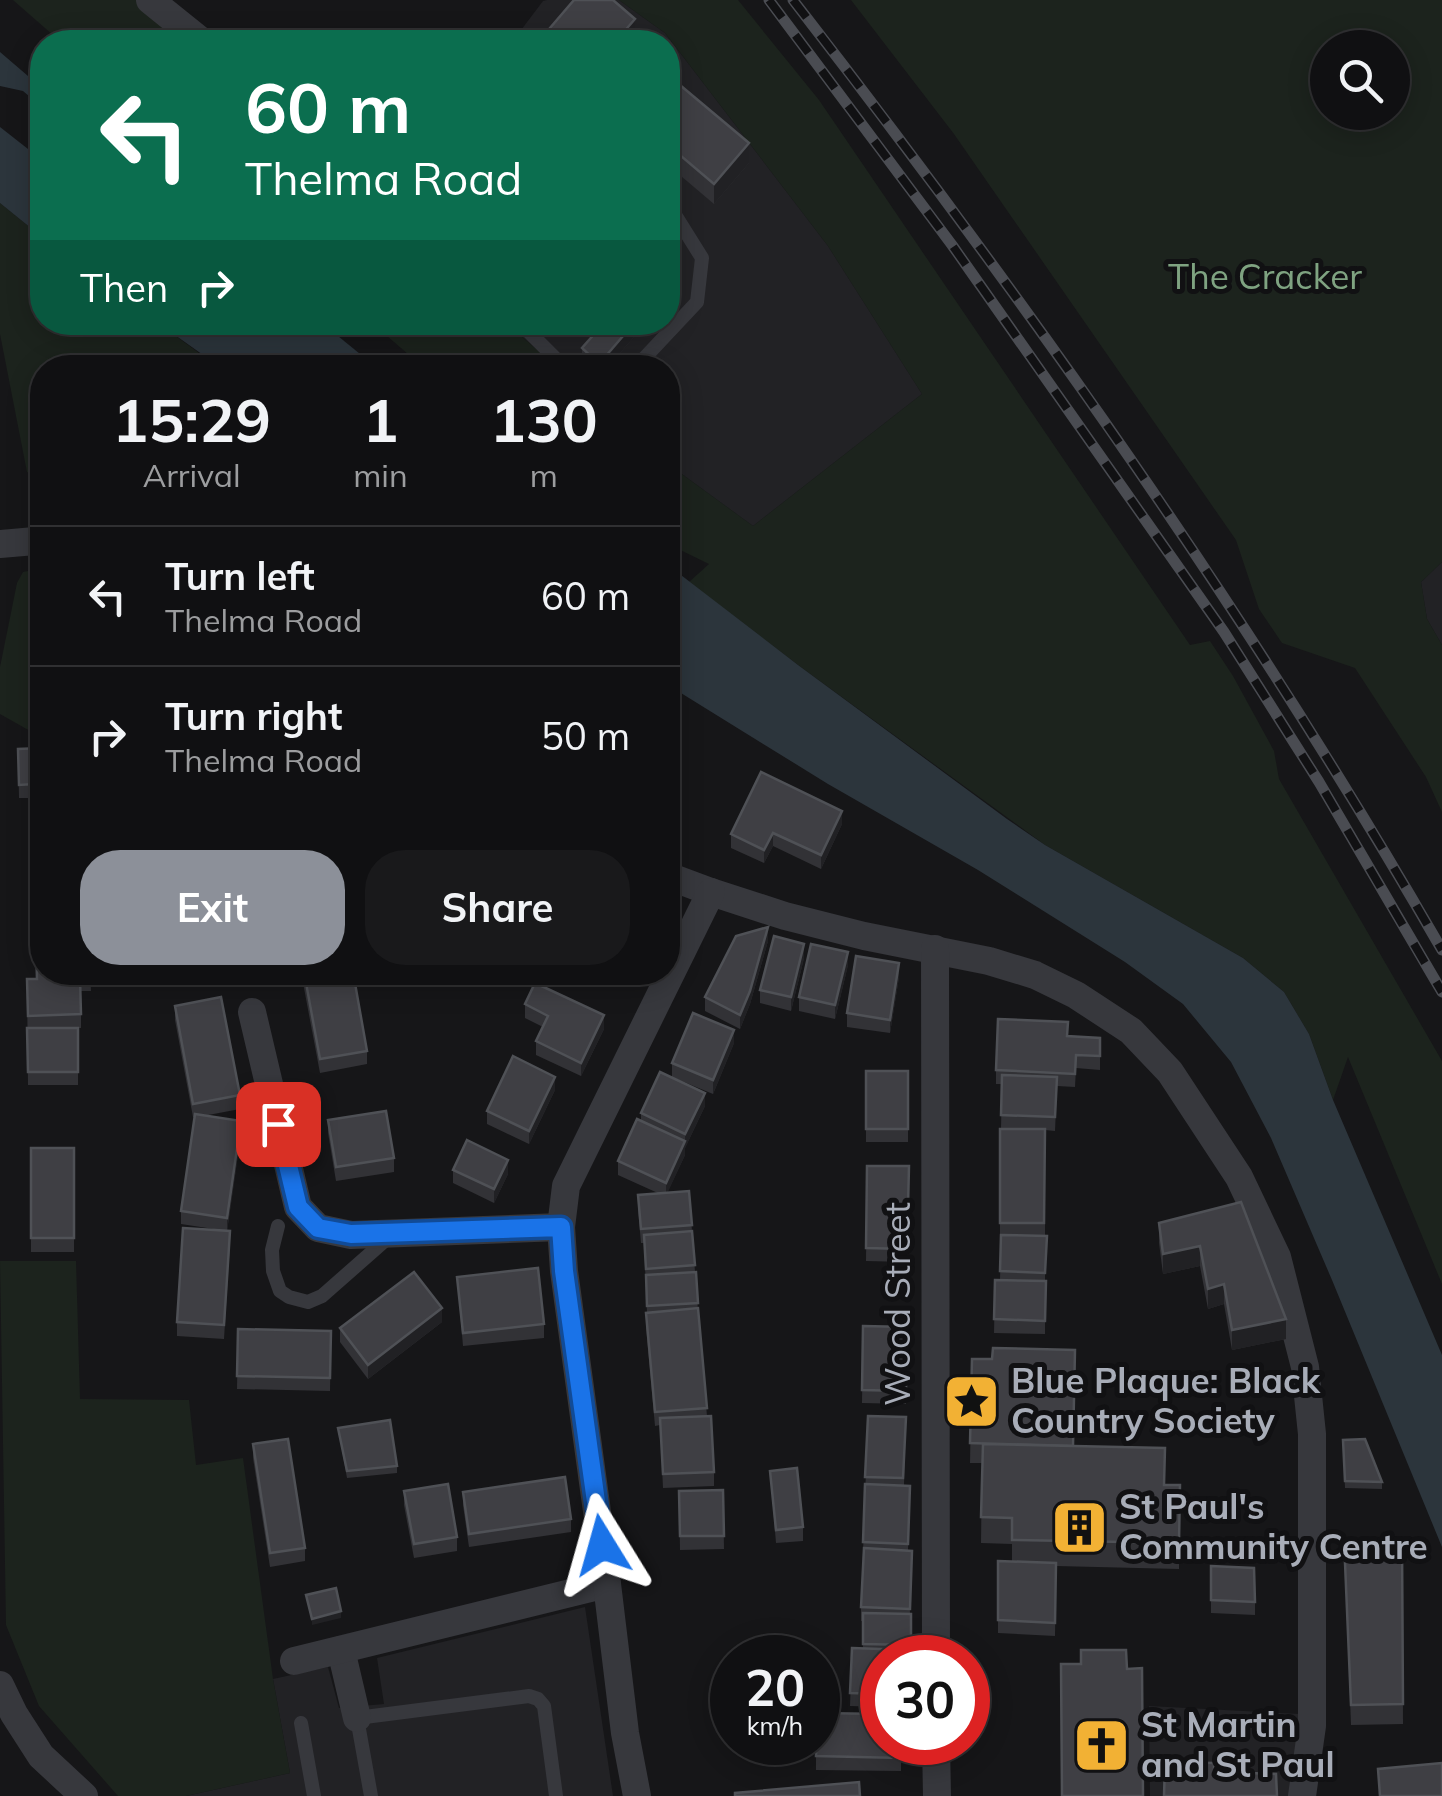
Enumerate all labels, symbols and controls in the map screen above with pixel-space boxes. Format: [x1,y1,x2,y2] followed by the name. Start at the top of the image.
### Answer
[1310,30,1410,130] map controls
[1310,30,1410,130] button: search
[245,63,411,151] text: 60 m
[80,70,210,200] icon: left
[245,150,522,206] text: Thelma Road
[1168,254,1362,298] park label: The Cracker
[188,260,243,315] icon: right
[80,264,168,312] text: Then
[112,382,271,457] text: 15:29
[362,382,398,457] text: 1
[490,382,598,457] text: 130
[143,455,241,495] text: Arrival
[353,455,408,495] text: min
[530,455,558,495] text: m
[165,552,315,600] text: Turn left
[80,569,135,624] icon: left
[541,572,630,620] text: 60 m
[165,600,362,640] text: Thelma Road
[165,692,342,740] text: Turn right
[80,709,135,764] icon: right
[541,712,630,760] text: 50 m
[165,740,362,780] text: Thelma Road
[80,850,345,965] button: Exit
[365,850,630,965] button: Share
[236,1082,321,1167] pin
[251,1097,306,1152] icon: arrive
[875,1202,919,1406] street label: Wood Street
[1011,1358,1321,1442] place label: Blue Plaque: Black Country Society
[942,1371,1002,1431] place icon: Blue Plaque: Black Country Society
[1119,1484,1428,1568] place label: St Paul's Community Centre
[550,1493,654,1597] position arrow
[1050,1497,1110,1557] building icon: St Paul's Community Centre
[860,1635,990,1765] speed limit sign: 30
[745,1656,805,1719] text: 20
[1141,1702,1335,1786] place label: St Martin and St Paul
[747,1710,803,1741] text: km/h
[1072,1715,1132,1775] church icon: St Martin and St Paul

